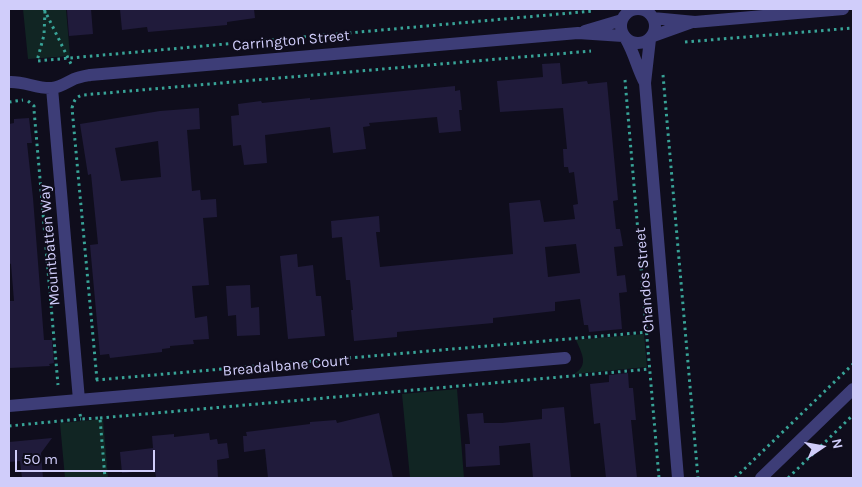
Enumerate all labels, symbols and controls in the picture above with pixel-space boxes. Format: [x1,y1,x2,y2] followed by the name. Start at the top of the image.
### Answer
[231,27,351,55] street label: Carrington Street
[36,184,64,306] street label: Mountbatten Way
[631,227,659,333] street label: Chandos Street
[222,351,350,381] street label: Breadalbane Court
[797,422,847,472] north arrow
[828,437,847,450] text: N
[18,440,158,472] scale bar
[23,450,58,468] text: 50 m

